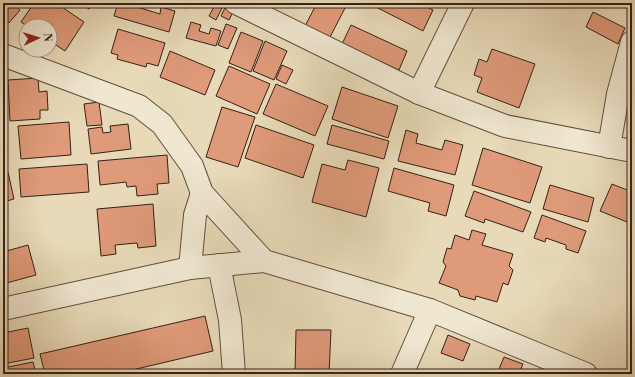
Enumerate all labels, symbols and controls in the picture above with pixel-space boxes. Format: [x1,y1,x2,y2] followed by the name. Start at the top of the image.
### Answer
[18,18,58,58] north arrow
[40,33,54,42] text: N

